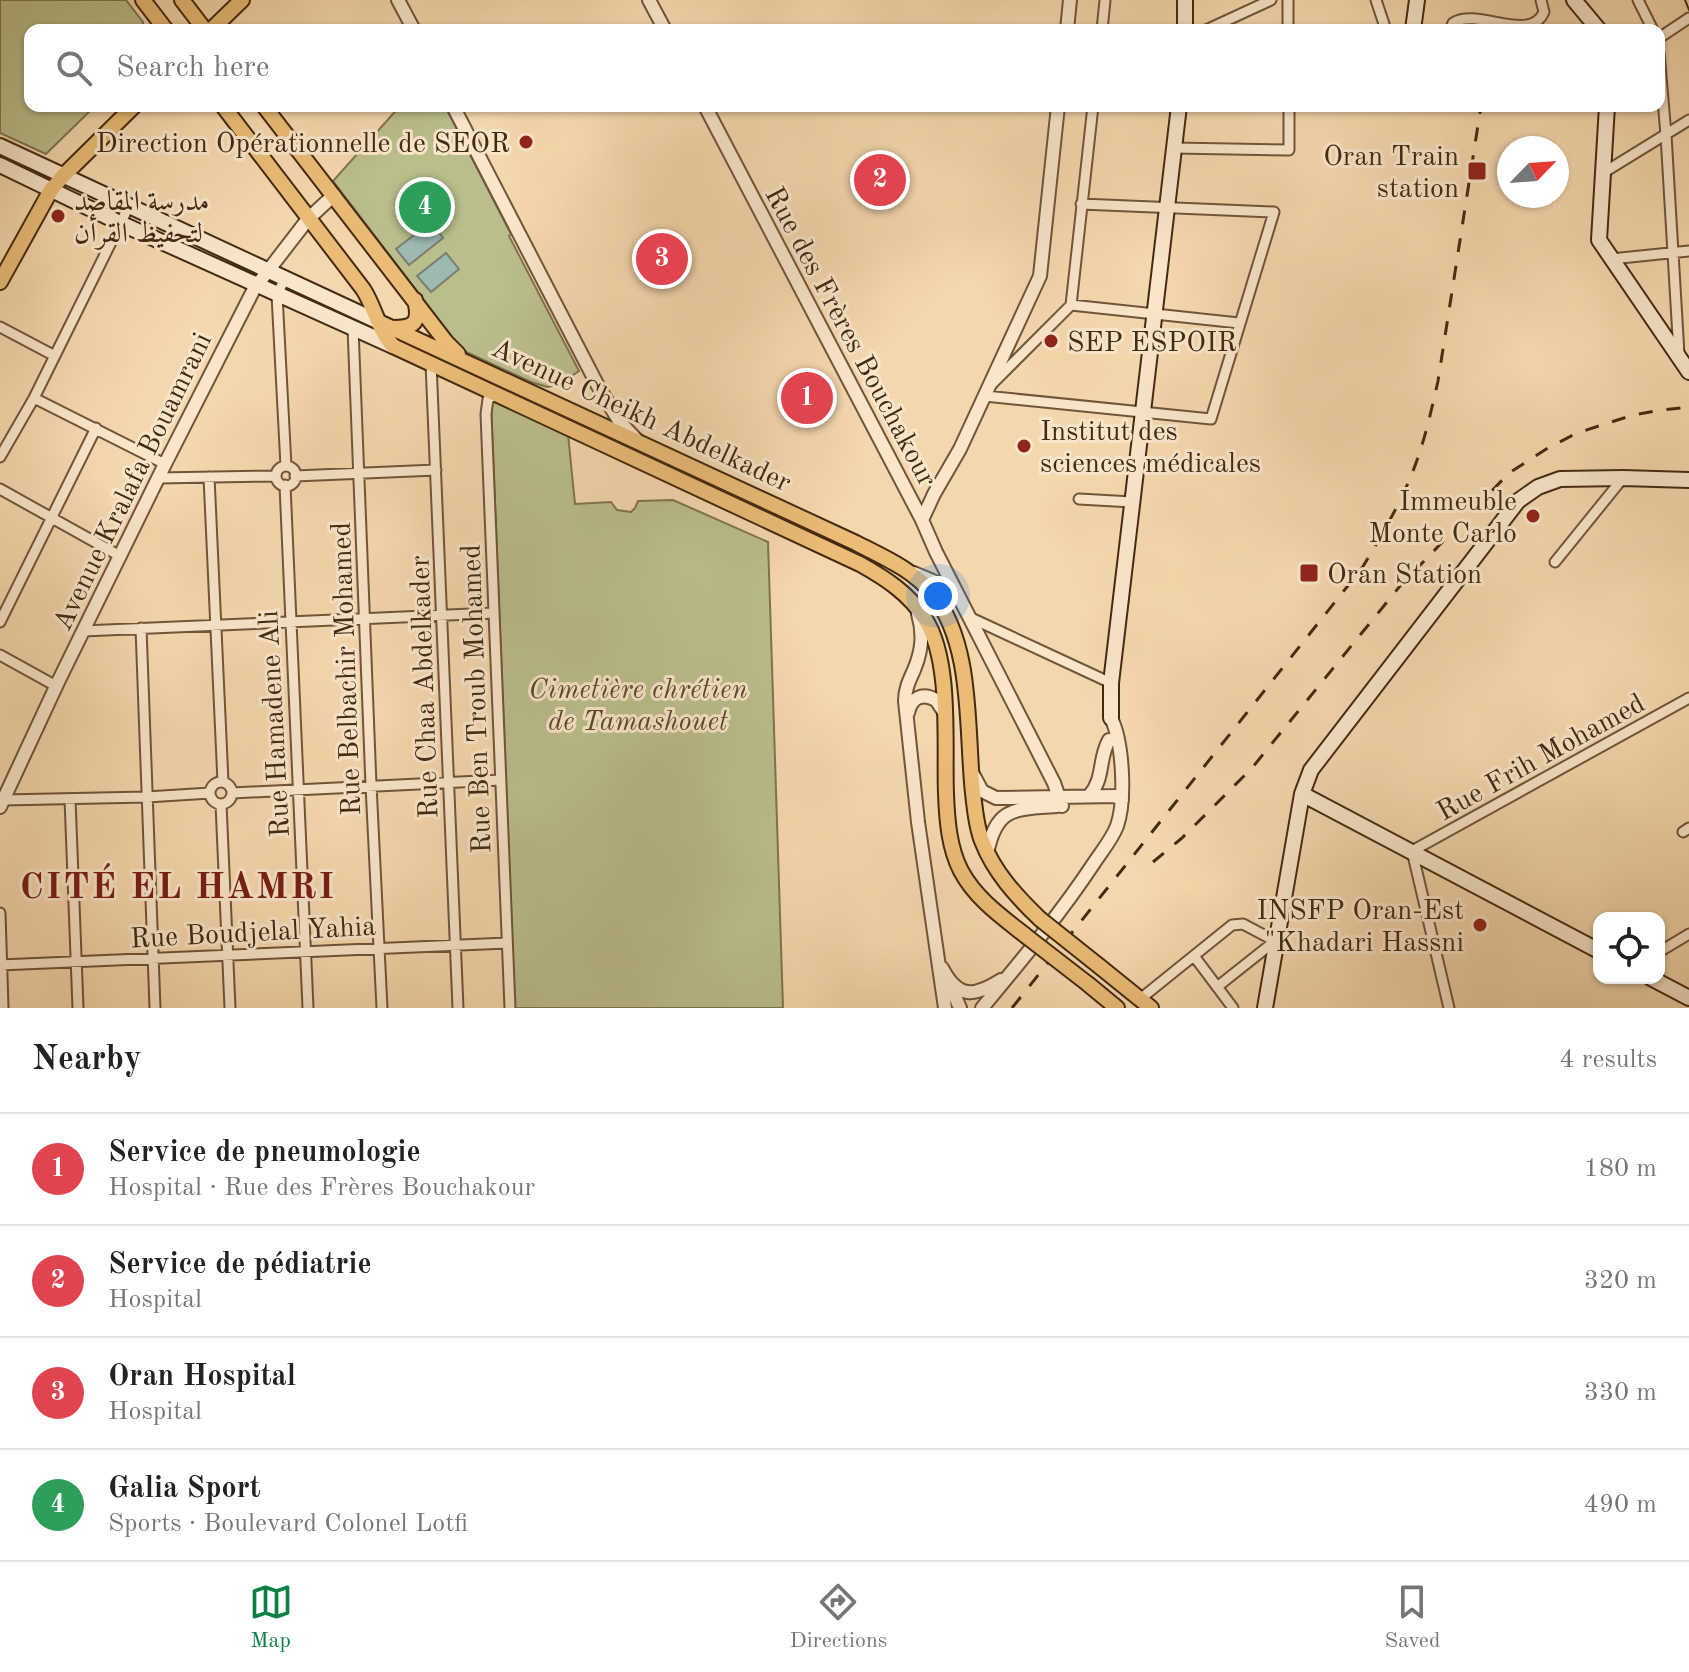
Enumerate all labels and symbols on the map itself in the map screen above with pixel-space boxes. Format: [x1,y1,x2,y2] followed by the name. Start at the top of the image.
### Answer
[96,131,510,159] place label: Direction Opérationnelle de SEOR
[517,133,535,151] marker: Direction Opérationnelle de SEOR
[1497,136,1569,208] north arrow
[1323,144,1459,204] place label: Oran Train station
[854,150,906,210] pin: 2
[1466,160,1488,182] marker: Oran Train station
[399,177,451,237] pin: 4
[758,183,940,492] street label: Rue des Frères Bouchakour
[74,189,209,250] place label: مدرسة المقاصد لتحفيظ القرأن
[49,207,67,225] marker: مدرسة المقاصد لتحفيظ القرأن
[636,229,688,289] pin: 3
[49,329,218,636] street label: Avenue Kralafa Bouamrani
[1067,330,1237,358] place label: SEP ESPOIR
[1042,332,1060,350] marker: SEP ESPOIR
[487,335,795,499] street label: Avenue Cheikh Abdelkader
[781,368,833,428] pin: 1
[1040,419,1261,479] place label: Institut des sciences médicales
[1015,437,1033,455] marker: Institut des sciences médicales
[1368,489,1517,549] place label: Immeuble Monte Carlo
[1524,507,1542,525] marker: Immeuble Monte Carlo
[329,521,367,816] street label: Rue Belbachir Mohamed
[459,544,497,854] street label: Rue Ben Troub Mohamed
[407,555,445,819] street label: Rue Chaa Abdelkader
[1298,562,1320,584] marker: Oran Station
[1327,562,1482,590] place label: Oran Station
[918,576,958,616] your location
[256,610,296,838] street label: Rue Hamadene Ali
[529,677,747,737] park label: Cimetière chrétien de Tamashouet
[1433,690,1650,827] street label: Rue Frih Mohamed
[20,863,336,907] district label: CITÉ EL HAMRI
[1257,898,1464,958] place label: INSFP Oran-Est "Khadari Hassni
[129,914,377,954] street label: Rue Boudjelal Yahia
[1471,916,1489,934] marker: INSFP Oran-Est "Khadari Hassni

